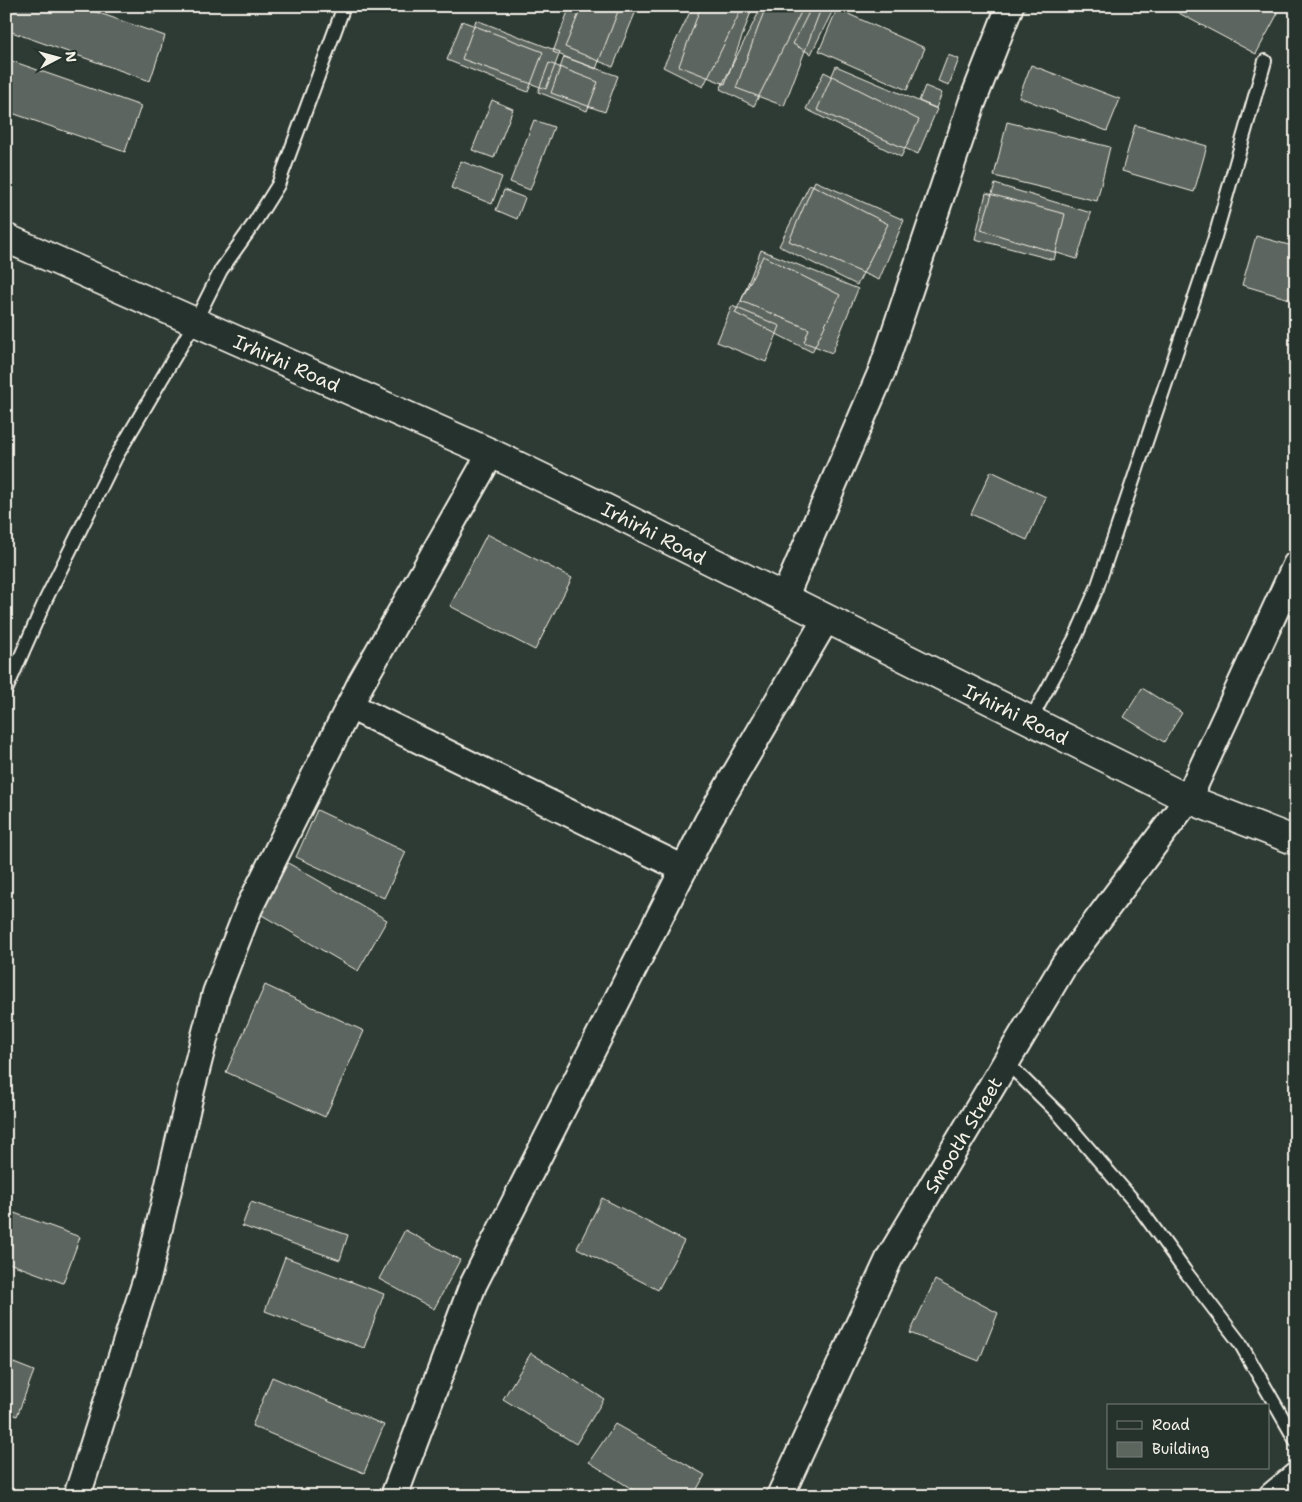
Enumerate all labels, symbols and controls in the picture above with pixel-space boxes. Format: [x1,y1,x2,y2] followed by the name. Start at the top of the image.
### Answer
[32,32,82,82] north arrow
[61,50,80,63] text: N
[230,329,344,398] street label: Irhirhi Road
[597,496,710,570] street label: Irhirhi Road
[959,678,1073,751] street label: Irhirhi Road
[919,1072,1008,1198] street label: Smooth Street
[1107,1404,1270,1470] legend
[1152,1415,1190,1435] text: Road
[1152,1439,1209,1459] text: Building

